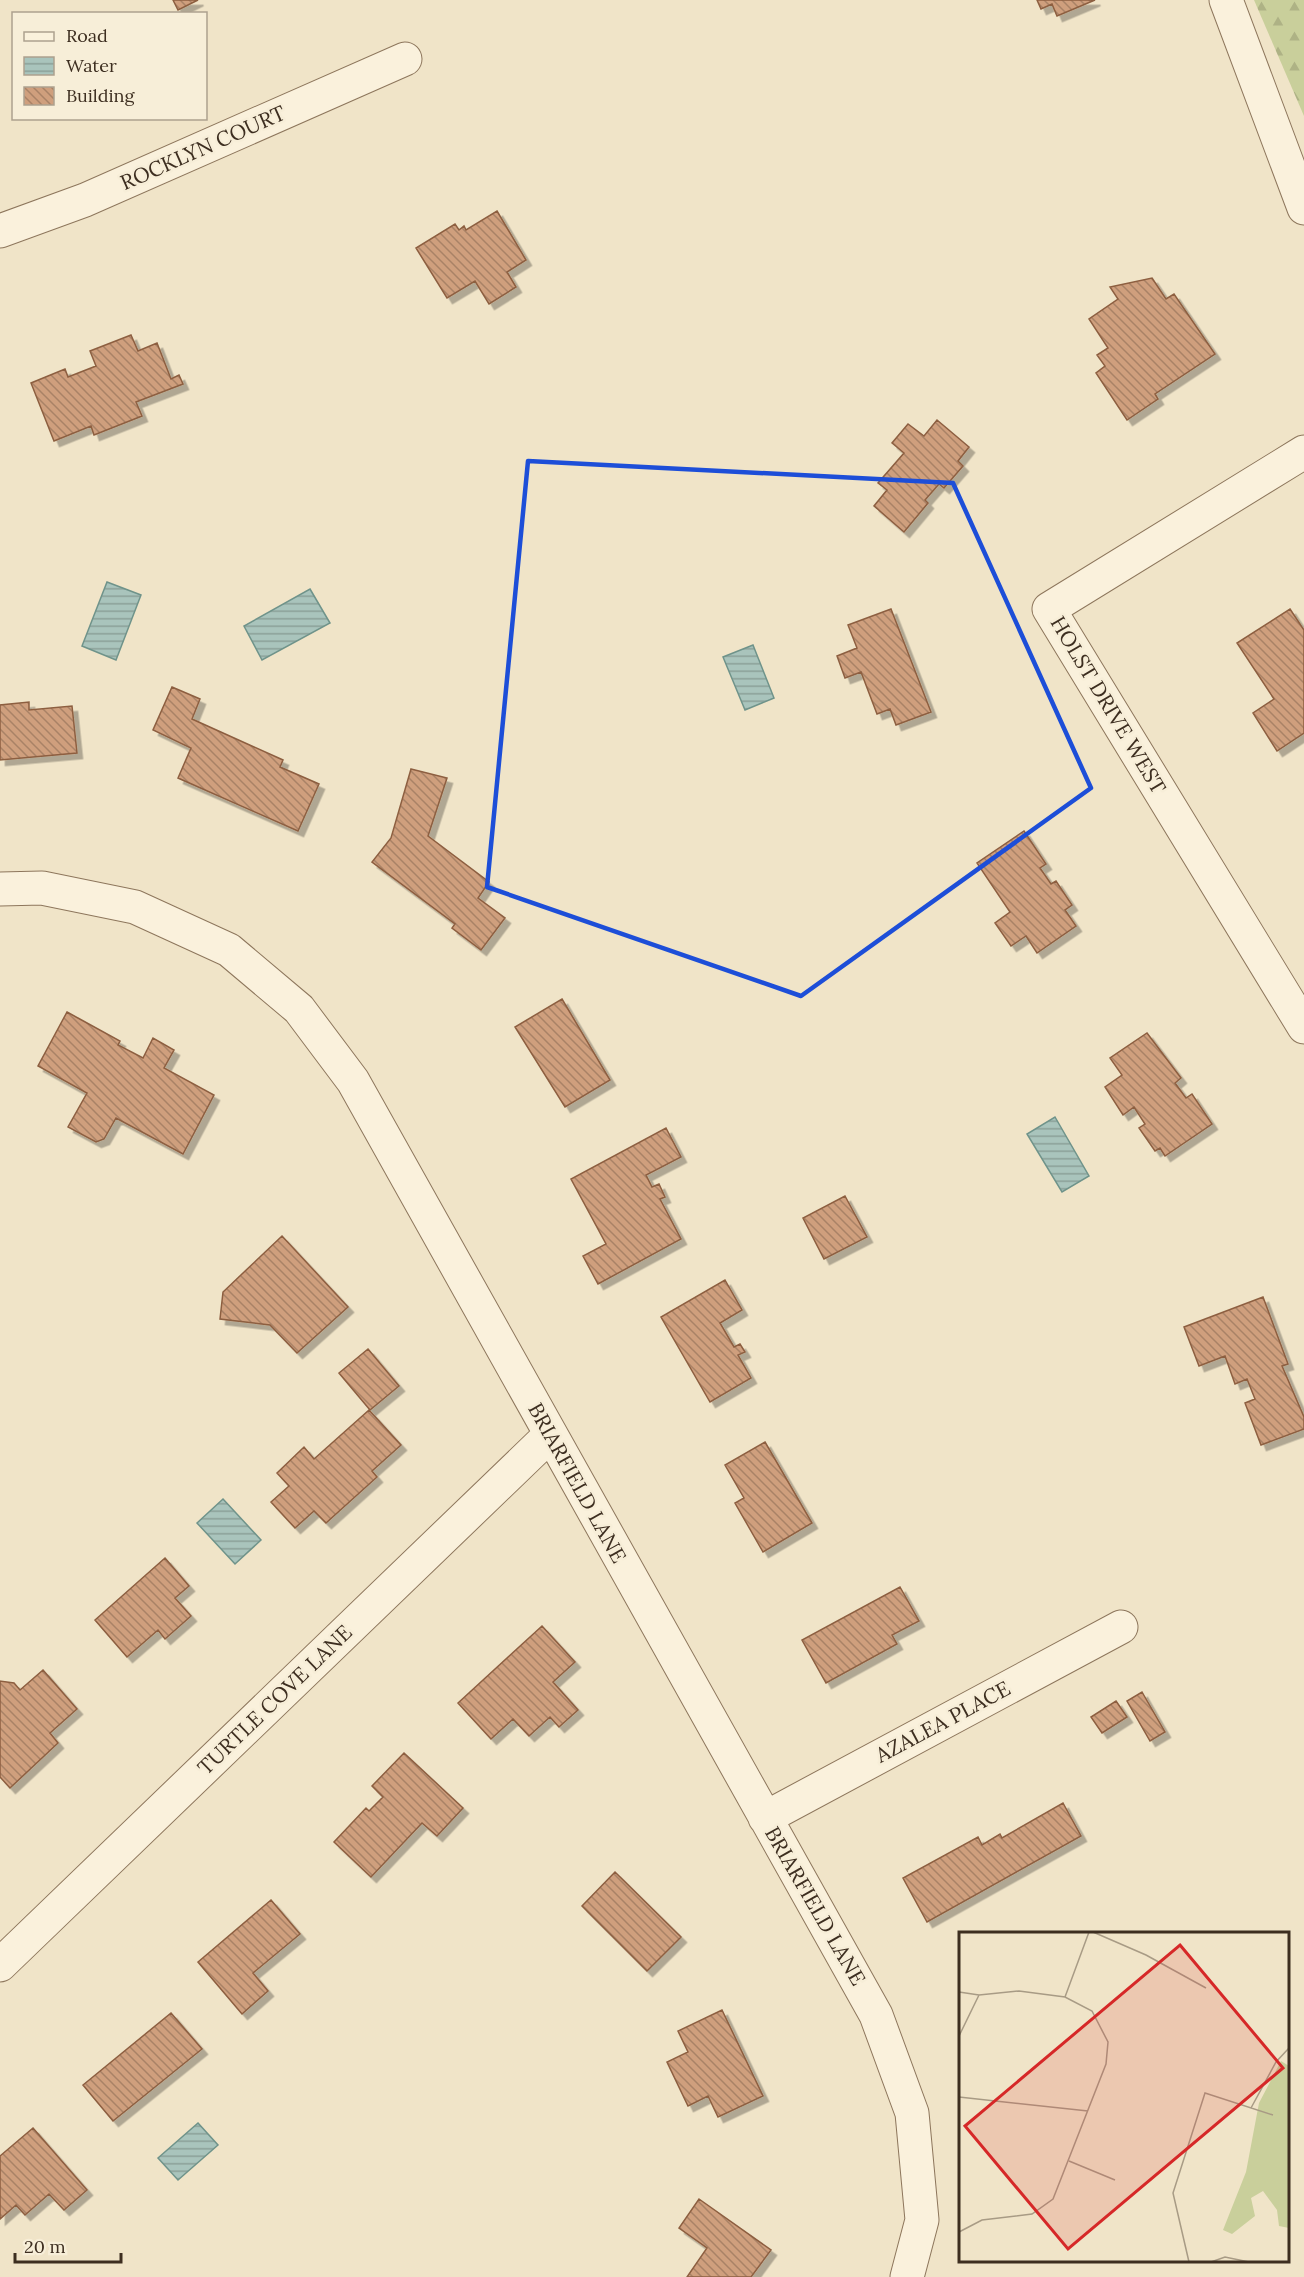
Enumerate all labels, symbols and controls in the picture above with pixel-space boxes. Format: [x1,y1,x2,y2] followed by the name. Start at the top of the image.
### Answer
[12,12,207,120] legend
[66,24,108,47] text: Road
[66,54,117,77] text: Water
[66,84,136,107] text: Building
[116,99,290,196] street label: ROCKLYN COURT
[1045,611,1172,799] street label: HOLST DRIVE WEST
[522,1398,633,1568] street label: BRIARFIELD LANE
[192,1619,358,1780] street label: TURTLE COVE LANE
[870,1675,1015,1769] street label: AZALEA PLACE
[759,1821,872,1990] street label: BRIARFIELD LANE
[959,1932,1289,2262] inset map
[15,2226,122,2264] scale bar
[24,2235,66,2258] text: 20 m

